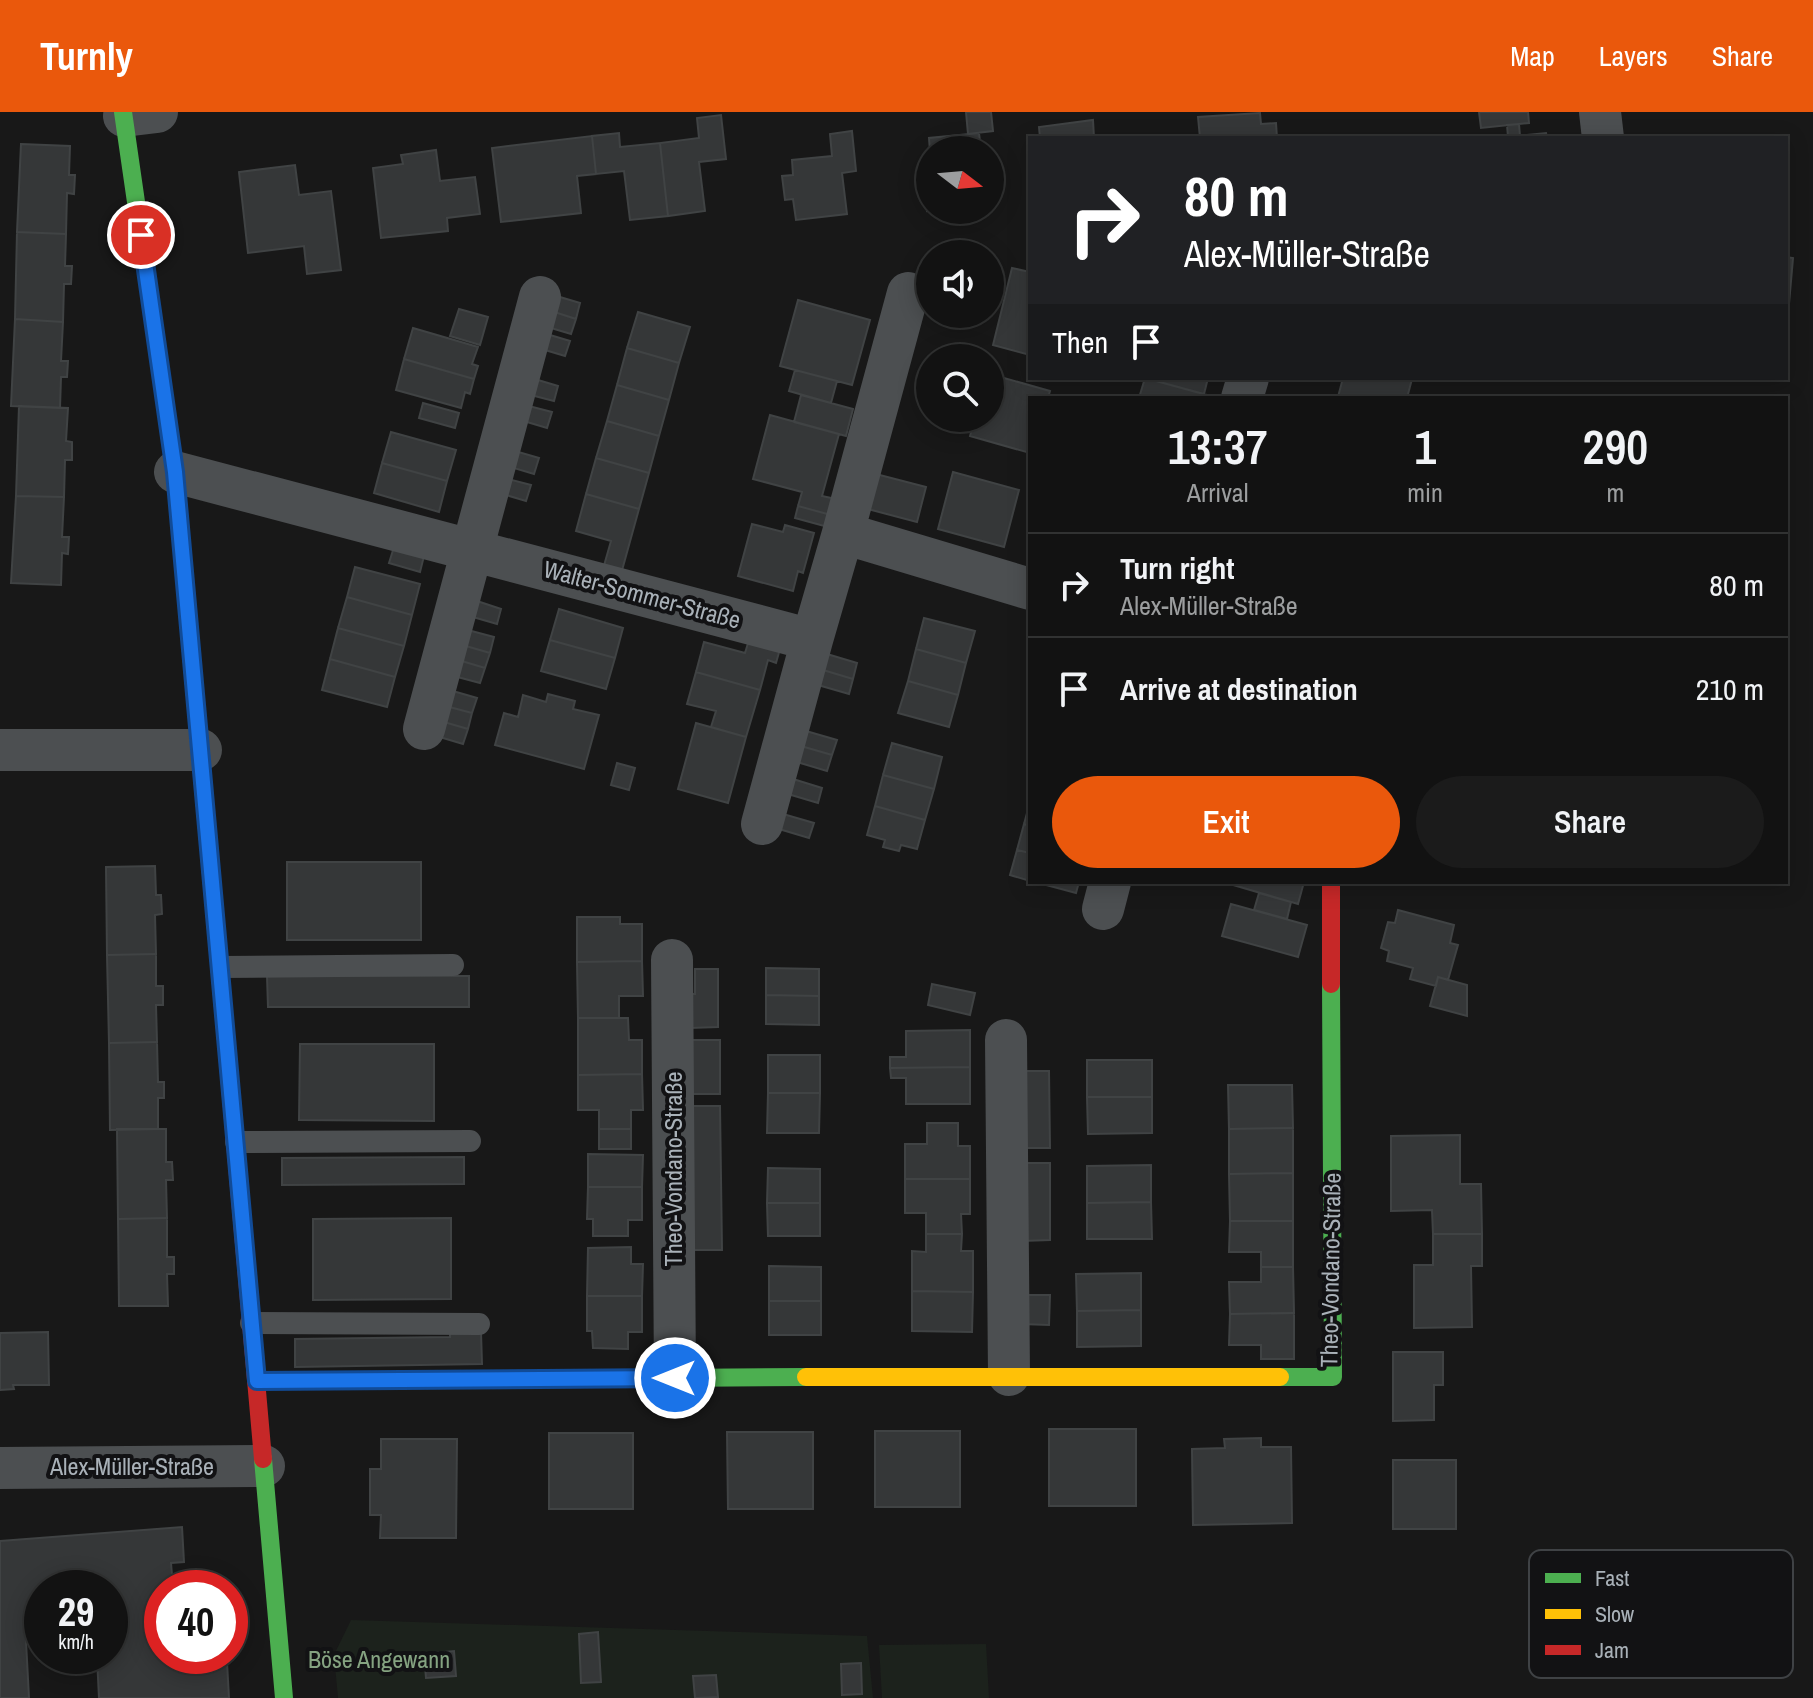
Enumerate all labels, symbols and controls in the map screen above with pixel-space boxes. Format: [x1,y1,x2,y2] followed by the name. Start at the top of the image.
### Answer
[40,31,133,82] text: Turnly
[1510,37,1555,75] text: Map
[1599,37,1668,75] text: Layers
[1712,37,1773,75] text: Share
[916,136,1004,224] north arrow
[916,136,1004,432] map controls
[1184,158,1289,233] text: 80 m
[1052,168,1156,272] icon: right
[107,201,175,269] pin
[119,213,163,257] icon: arrive
[1184,230,1430,278] text: Alex-Müller-Straße
[916,240,1004,328] button: sound
[1124,320,1168,364] icon: arrive
[1052,322,1108,362] text: Then
[916,344,1004,432] button: search
[1168,414,1268,479] text: 13:37
[1414,414,1436,479] text: 1
[1583,414,1648,479] text: 290
[1187,475,1248,510] text: Arrival
[1407,475,1443,510] text: min
[1607,475,1624,510] text: m
[1120,548,1234,588] text: Turn right
[540,552,744,636] street label: Walter-Sommer-Straße
[1052,563,1096,607] icon: right
[1709,565,1764,605] text: 80 m
[1120,588,1298,623] text: Alex-Müller-Straße
[1052,667,1096,711] icon: arrive
[1120,669,1358,709] text: Arrive at destination
[1696,669,1764,709] text: 210 m
[1052,776,1400,868] button: Exit
[1416,776,1764,868] button: Share
[657,1072,689,1266] street label: Theo-Vondano-Straße
[1312,1172,1348,1368] street label: Theo-Vondano-Straße
[633,1336,717,1420] position arrow
[49,1450,214,1482] street label: Alex-Müller-Straße
[1529,1550,1793,1678] legend
[1595,1563,1629,1593] text: Fast
[144,1570,248,1674] speed limit sign: 40
[58,1585,94,1638] text: 29
[1595,1599,1634,1629] text: Slow
[58,1628,94,1655] text: km/h
[1595,1635,1629,1665] text: Jam
[308,1643,450,1675] park label: Böse Angewann

